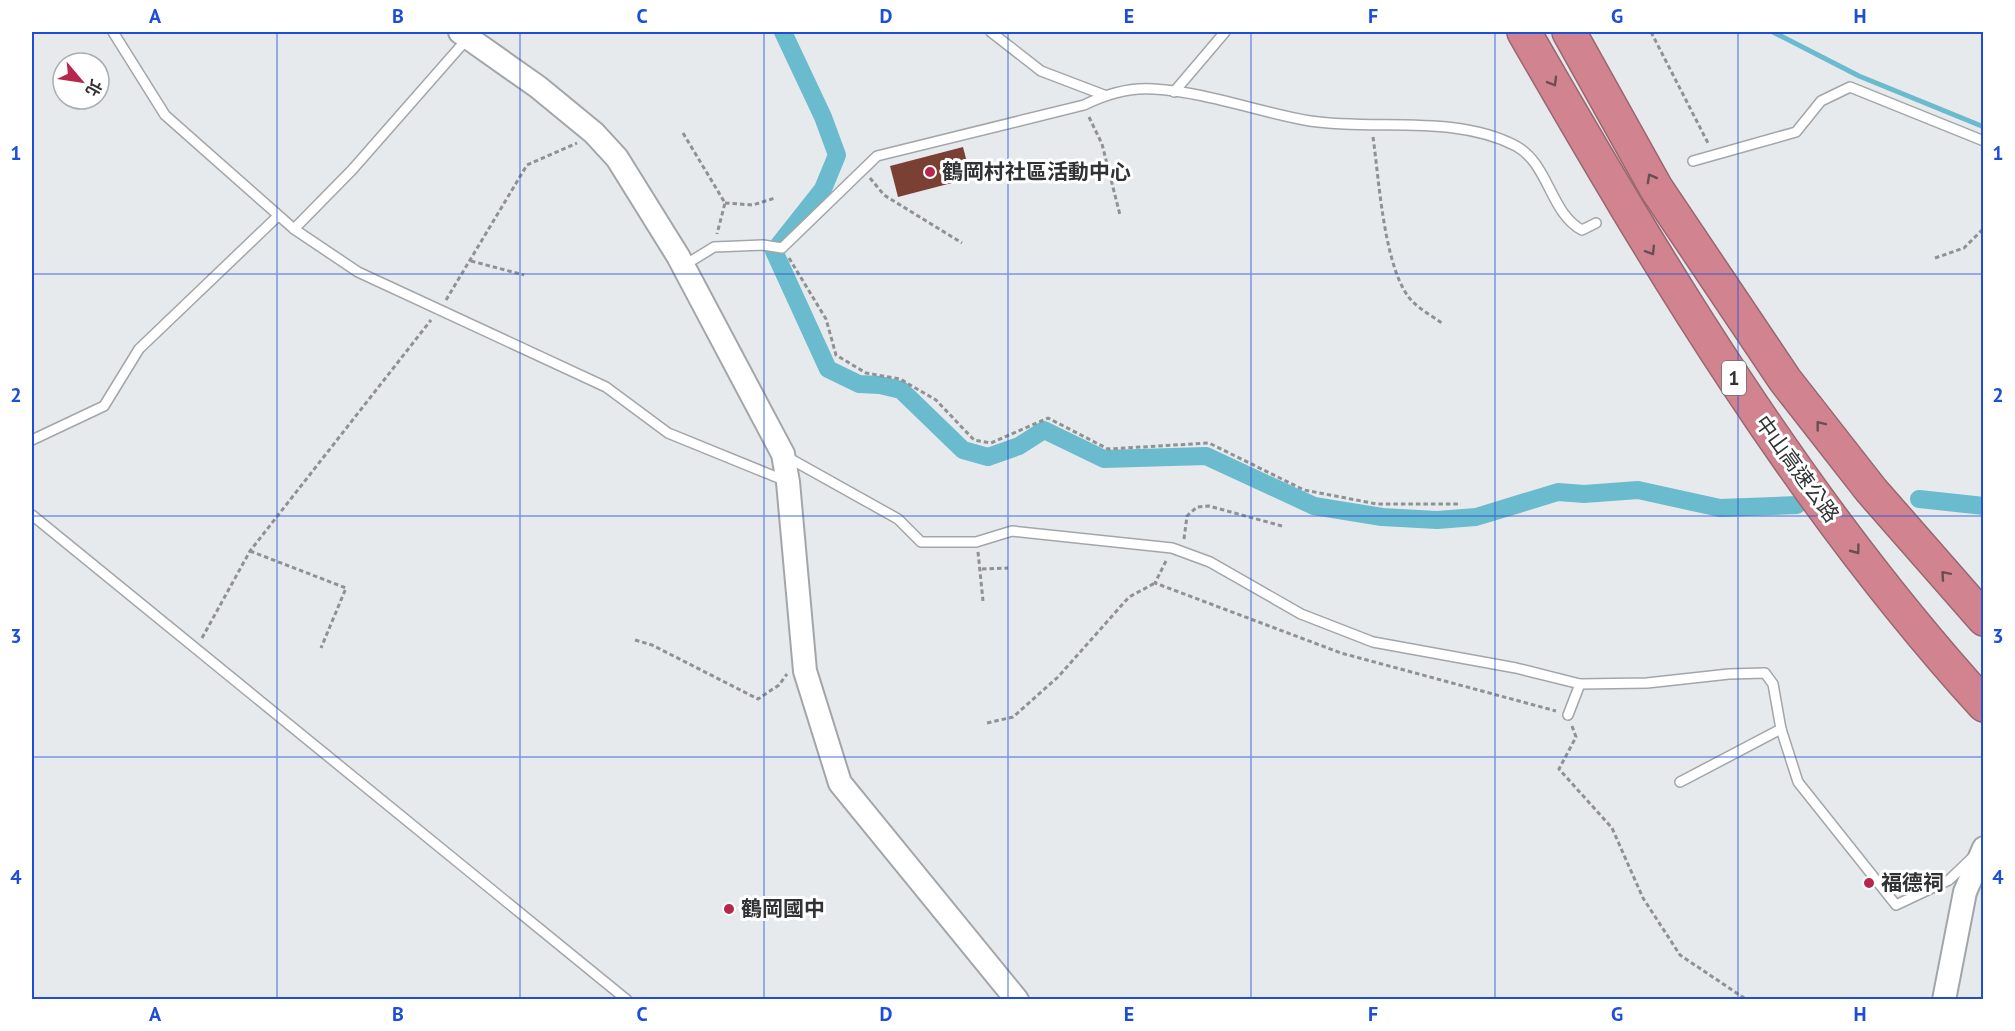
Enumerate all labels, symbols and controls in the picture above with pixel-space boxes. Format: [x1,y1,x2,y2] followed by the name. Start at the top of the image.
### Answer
[149,3,162,29] text: A
[392,3,404,29] text: B
[636,3,648,29] text: C
[880,3,893,29] text: D
[1124,3,1134,29] text: E
[1368,3,1378,29] text: F
[1611,3,1623,29] text: G
[1853,3,1867,29] text: H
[51,51,111,111] north arrow
[81,76,107,100] text: 北
[1545,76,1557,86] one-way arrow
[10,140,22,166] text: 1
[1992,140,2004,166] text: 1
[942,158,1131,185] place label: 鶴岡村社區活動中心
[923,165,937,179] marker: 鶴岡村社區活動中心
[1647,174,1658,184] one-way arrow
[1643,245,1655,255] one-way arrow
[1722,361,1746,395] road number: 1
[10,382,22,408] text: 2
[1992,382,2004,408] text: 2
[1749,410,1845,528] street label: 中山高速公路
[1817,421,1828,432] one-way arrow
[1848,543,1859,554] one-way arrow
[1941,571,1952,582] one-way arrow
[10,623,22,649] text: 3
[1992,623,2004,649] text: 3
[10,864,22,890] text: 4
[1992,864,2004,890] text: 4
[1881,869,1944,896] place label: 福德祠
[1862,876,1876,890] marker: 福德祠
[741,895,825,922] place label: 鶴岡國中
[722,902,736,916] marker: 鶴岡國中
[149,1001,162,1027] text: A
[392,1001,404,1027] text: B
[636,1001,648,1027] text: C
[880,1001,893,1027] text: D
[1124,1001,1134,1027] text: E
[1368,1001,1378,1027] text: F
[1611,1001,1623,1027] text: G
[1853,1001,1867,1027] text: H

